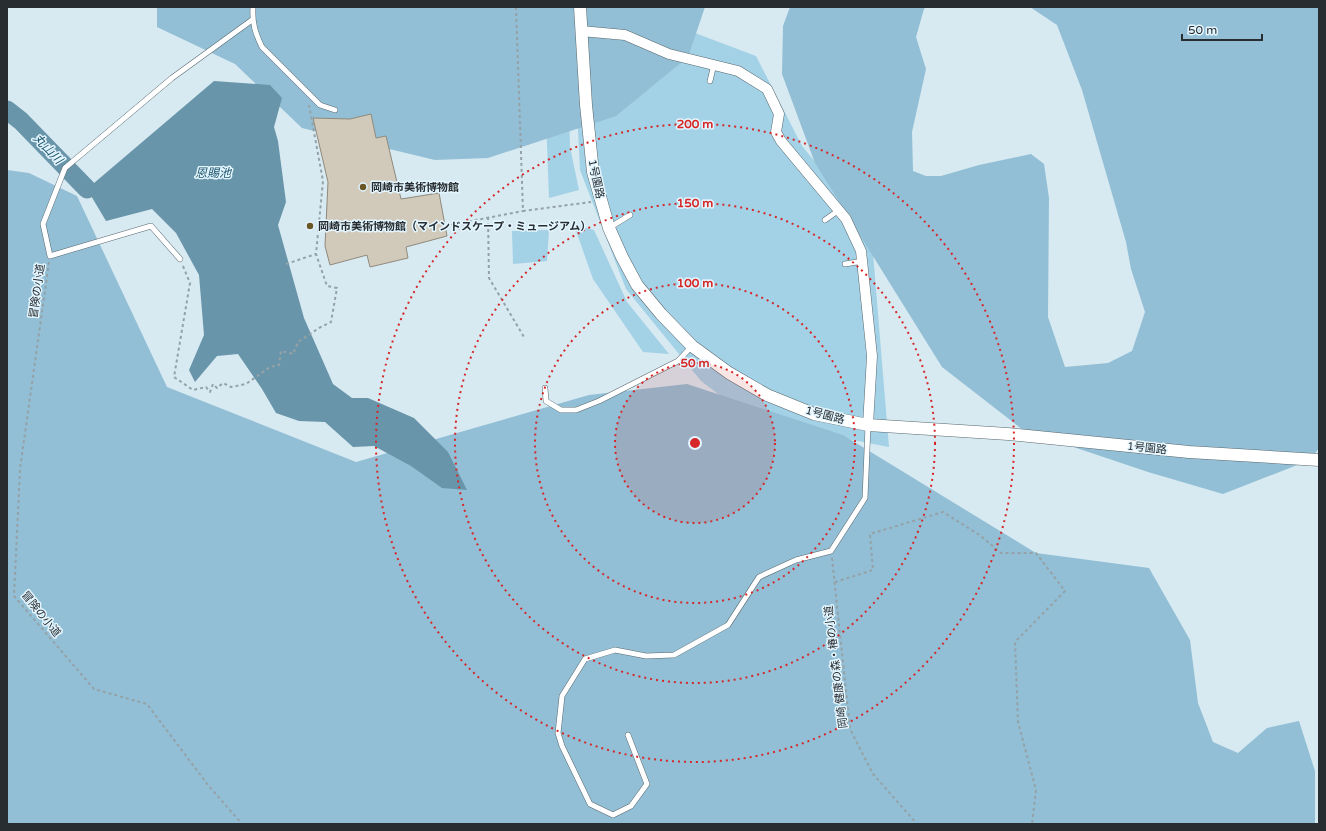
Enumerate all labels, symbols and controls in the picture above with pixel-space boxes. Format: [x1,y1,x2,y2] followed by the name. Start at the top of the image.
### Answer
[1182,16,1262,42] scale bar
[1188,23,1217,37] text: 50 m
[677,117,713,131] text: 200 m
[30,131,67,168] water label: 丸山川
[585,158,607,200] street label: 1号園路
[195,166,232,180] water label: 恩賜池
[371,181,459,194] place label: 岡崎市美術博物館
[358,182,368,192] marker: 岡崎市美術博物館
[677,196,713,210] text: 150 m
[318,220,591,233] place label: 岡崎市美術博物館（マインドスケープ・ミュージアム）
[305,221,315,231] marker: 岡崎市美術博物館（マインドスケープ・ミュージアム）
[27,263,47,319] street label: 冒険の小道
[677,276,713,290] text: 100 m
[680,356,710,370] text: 50 m
[804,404,846,426] street label: 1号園路
[688,436,702,450] centre of rings
[1126,439,1168,457] street label: 1号園路
[19,589,63,639] street label: 冒険の小道
[822,605,850,729] street label: 岡崎 健康の森・椿の小道

